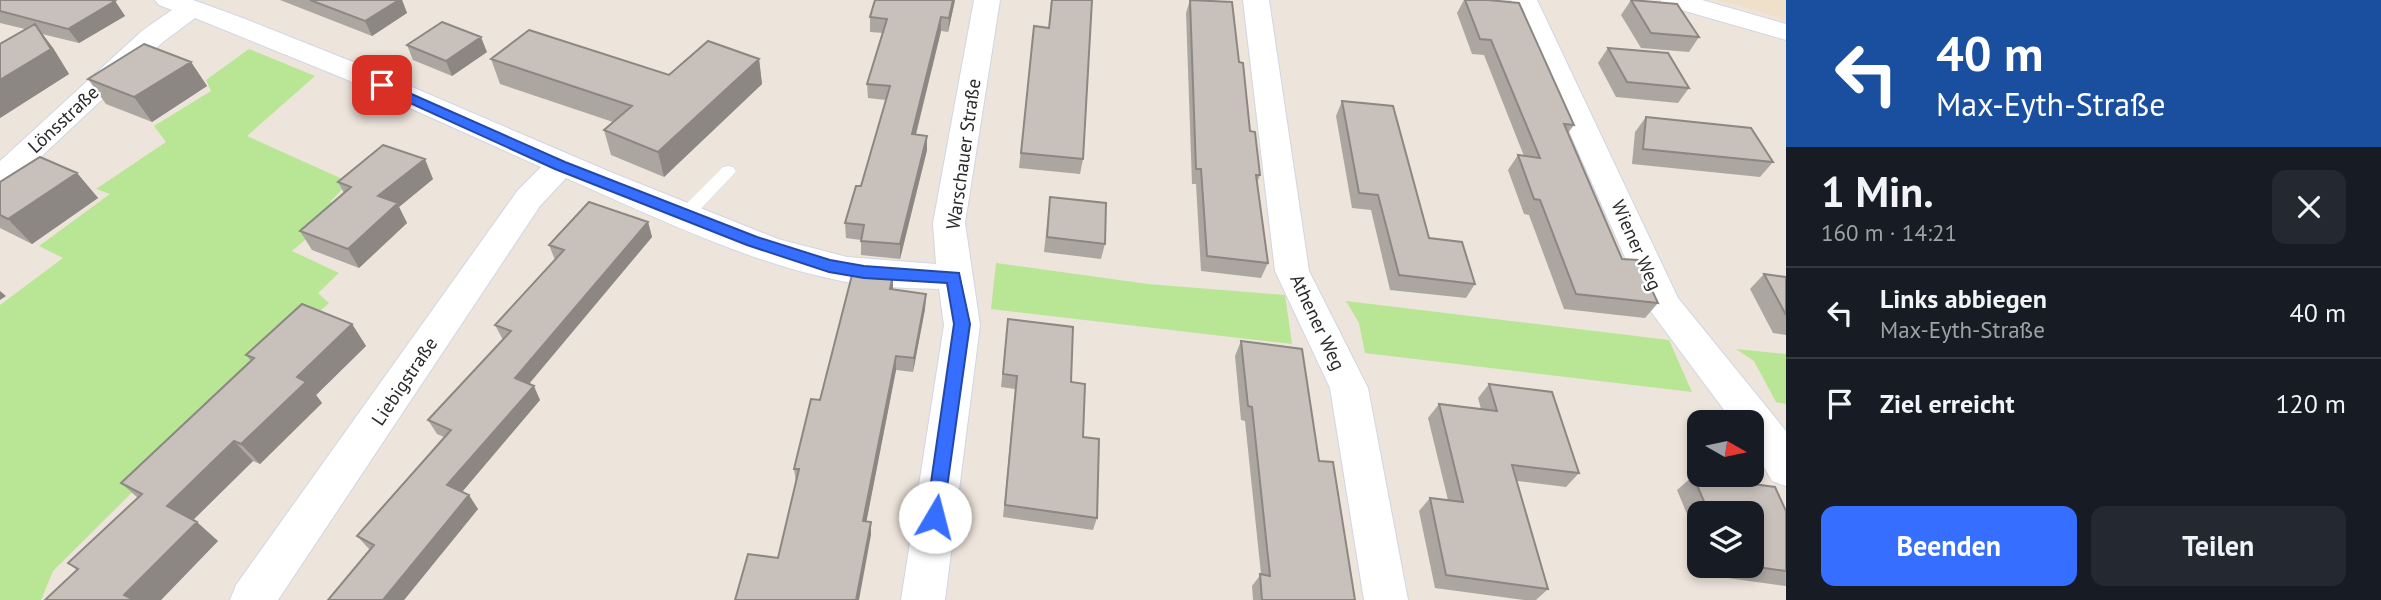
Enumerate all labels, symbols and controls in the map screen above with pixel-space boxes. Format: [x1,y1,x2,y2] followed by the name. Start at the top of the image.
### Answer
[1936,21,2043,85] text: 40 m
[1821,28,1912,119] icon: left
[352,55,412,115] pin
[363,66,401,104] icon: arrive
[941,77,985,231] street label: Warschauer Straße
[22,80,104,158] street label: Lönsstraße
[1936,83,2165,125] text: Max-Eyth-Straße
[1821,164,1934,219] text: 1 Min.
[2272,170,2346,244] button: close
[1606,196,1668,294] street label: Wiener Weg
[1821,218,1957,247] text: 160 m · 14:21
[1285,270,1351,374] street label: Athener Weg
[1880,282,2047,315] text: Links abbiegen
[1821,294,1859,332] icon: left
[2290,296,2346,329] text: 40 m
[1880,315,2045,344] text: Max-Eyth-Straße
[366,332,442,430] street label: Liebigstraße
[1821,385,1859,423] icon: arrive
[1880,387,2015,420] text: Ziel erreicht
[2275,387,2346,420] text: 120 m
[1687,410,1764,486] north arrow
[1687,410,1764,578] map controls
[898,480,972,554] position arrow
[1687,501,1764,578] button: layers
[1821,506,2077,586] button: Beenden
[2091,506,2346,586] button: Teilen

